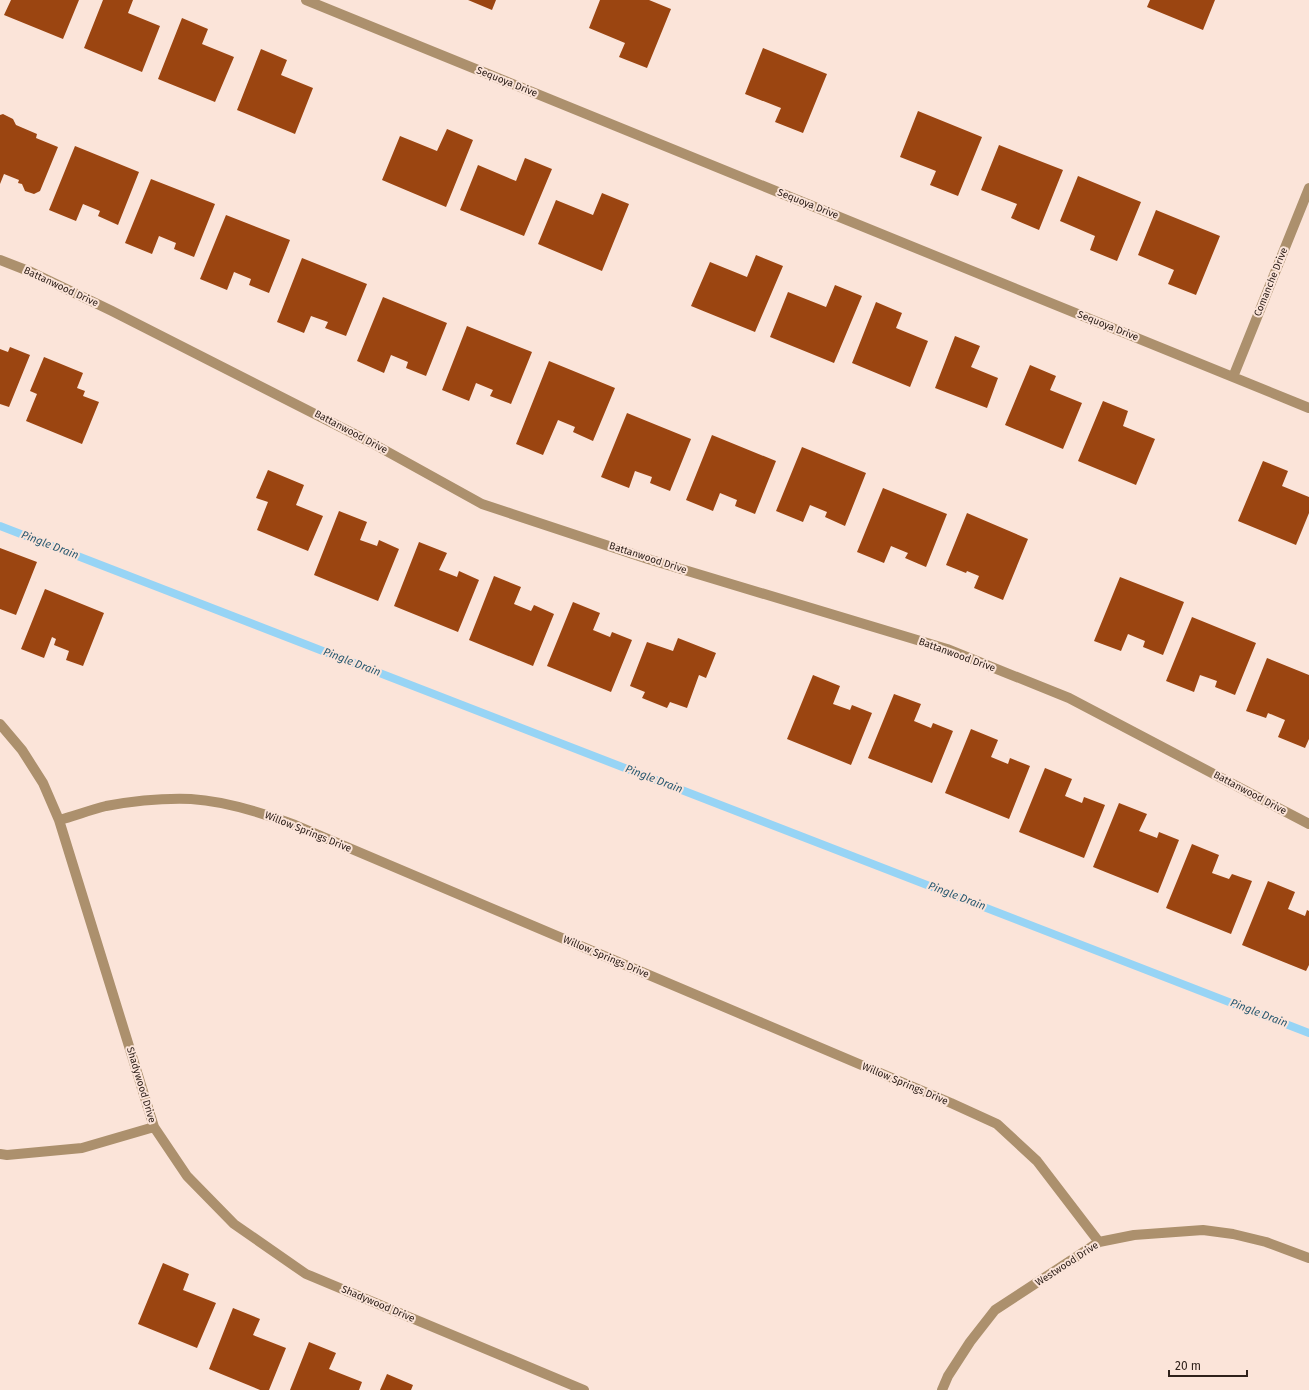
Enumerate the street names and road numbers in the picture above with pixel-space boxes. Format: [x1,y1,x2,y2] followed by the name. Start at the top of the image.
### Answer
[475,64,539,100] street label: Sequoya Drive
[776,186,840,222] street label: Sequoya Drive
[1252,246,1290,318] street label: Comanche Drive
[22,264,100,310] street label: Battanwood Drive
[1076,308,1140,344] street label: Sequoya Drive
[312,408,390,456] street label: Battanwood Drive
[608,540,688,576] street label: Battanwood Drive
[917,636,997,674] street label: Battanwood Drive
[1211,769,1289,817] street label: Battanwood Drive
[263,809,353,855] street label: Willow Springs Drive
[561,933,651,981] street label: Willow Springs Drive
[124,1046,158,1124] street label: Shadywood Drive
[860,1060,950,1108] street label: Willow Springs Drive
[1033,1239,1101,1289] street label: Westwood Drive
[339,1283,417,1325] street label: Shadywood Drive

